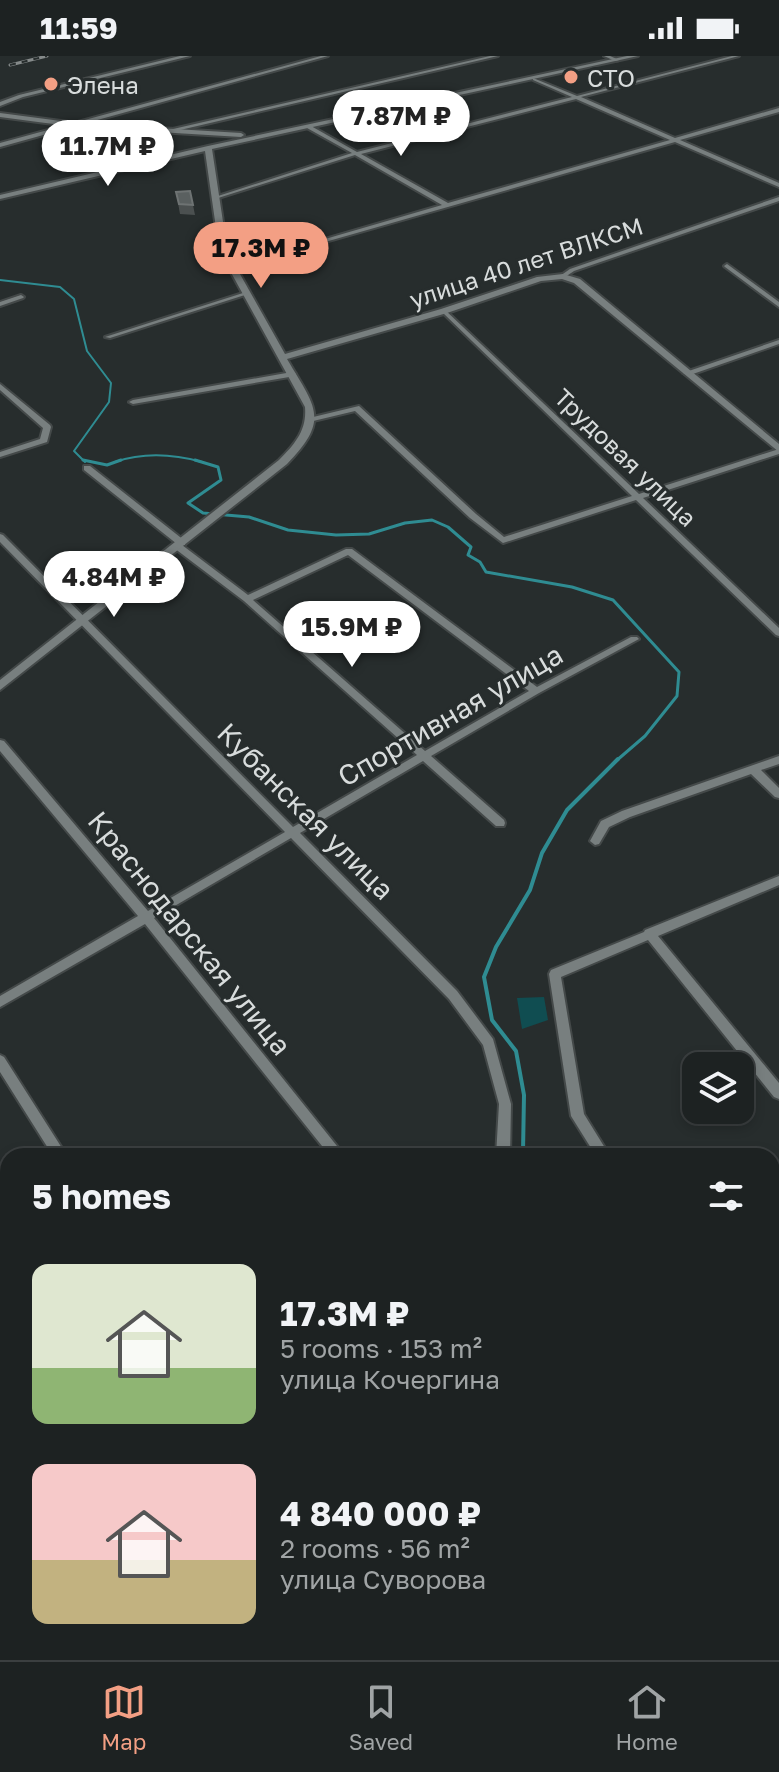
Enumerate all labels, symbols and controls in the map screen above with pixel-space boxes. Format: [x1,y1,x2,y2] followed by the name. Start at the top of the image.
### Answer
[40,10,118,46] text: 11:59
[587,63,635,92] place label: СТО
[562,68,580,86] marker: СТО
[67,70,139,99] place label: Элена
[42,75,60,93] marker: Элена
[327,90,475,158] pin: 7.87M ₽
[351,100,451,131] text: 7.87M ₽
[34,120,182,188] pin: 11.7M ₽
[60,130,156,161] text: 11.7M ₽
[406,211,646,313] street label: улица 40 лет ВЛКСМ
[187,222,335,290] pin: 17.3M ₽
[212,232,310,263] text: 17.3M ₽
[549,382,703,532] street label: Трудовая улица
[40,551,188,619] pin: 4.84M ₽
[62,561,166,592] text: 4.84M ₽
[278,601,426,669] pin: 15.9M ₽
[301,611,403,642] text: 15.9M ₽
[332,637,568,793] street label: Спортивная улица
[211,716,401,906] street label: Кубанская улица
[82,805,298,1061] street label: Краснодарская улица
[682,1052,754,1124] map controls
[682,1052,754,1124] button: layers
[704,1174,748,1218] icon: filters
[32,1176,171,1216] text: 5 homes
[280,1293,409,1333] text: 17.3M ₽
[96,1296,192,1392] icon: home
[280,1333,482,1364] text: 5 rooms · 153 m²
[280,1364,500,1395] text: улица Кочергина
[280,1493,481,1533] text: 4 840 000 ₽
[96,1496,192,1592] icon: home
[280,1533,470,1564] text: 2 rooms · 56 m²
[280,1564,486,1595] text: улица Суворова
[101,1680,146,1755] tab: Map
[349,1680,413,1755] tab: Saved
[616,1680,678,1755] tab: Home

